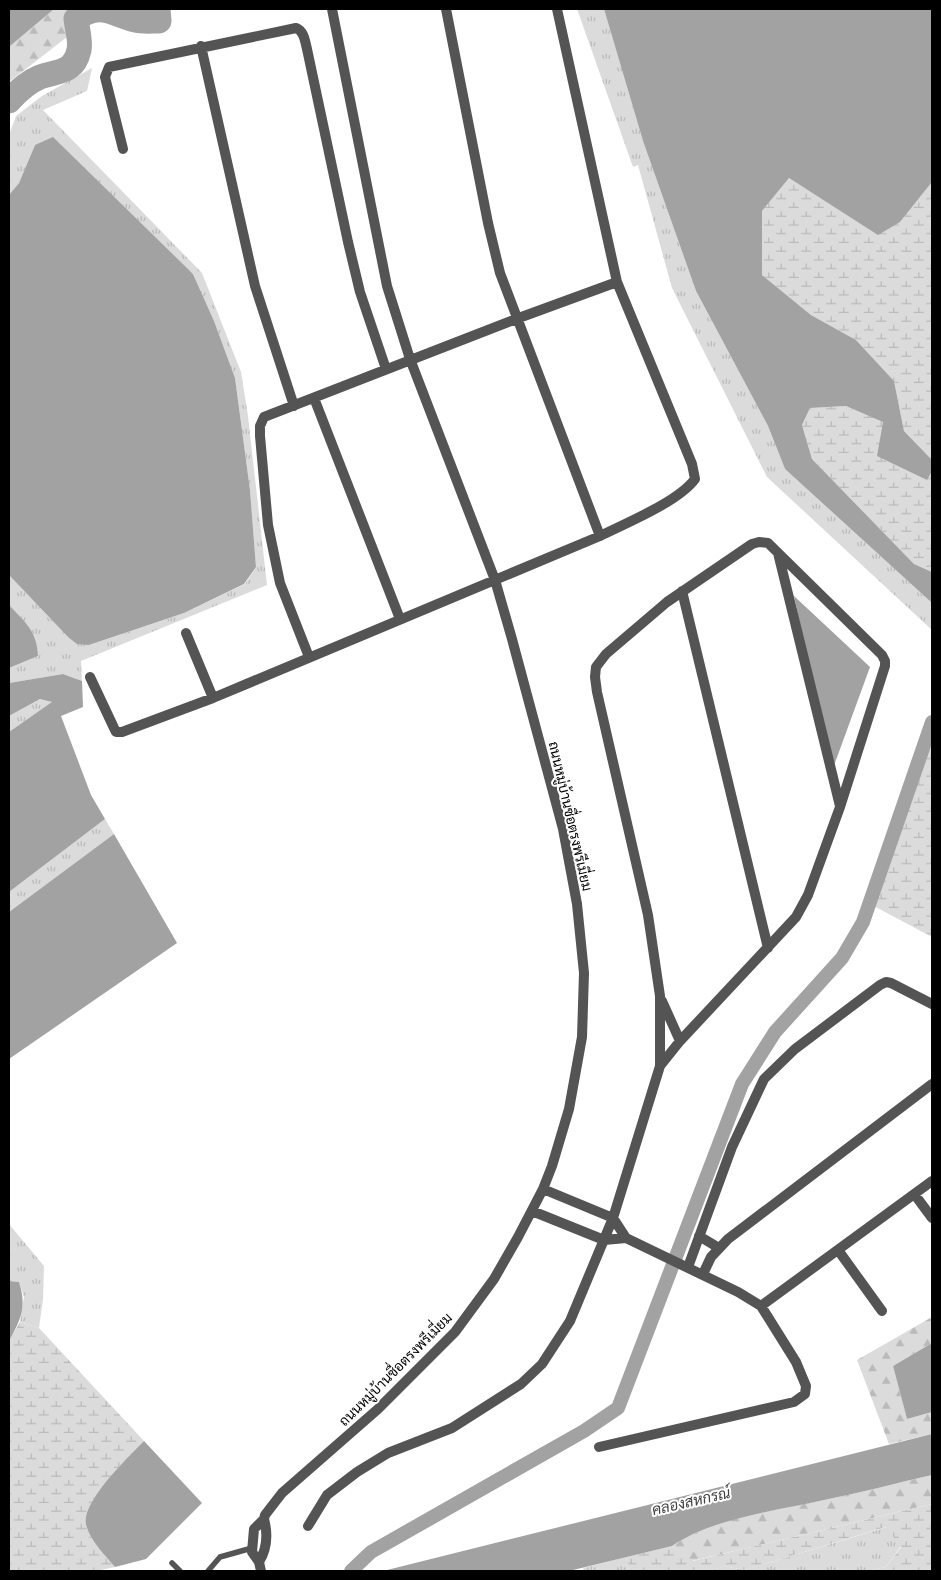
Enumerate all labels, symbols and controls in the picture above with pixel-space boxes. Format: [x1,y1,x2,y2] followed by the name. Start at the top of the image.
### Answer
[544,739,599,893] street label: ถนนหมู่บ้านซื่อตรงพรีเมี่ยม
[333,1307,457,1431] street label: ถนนหมู่บ้านซื่อตรงพรีเมี่ยม
[650,1482,734,1519] water label: คลองสหกรณ์

